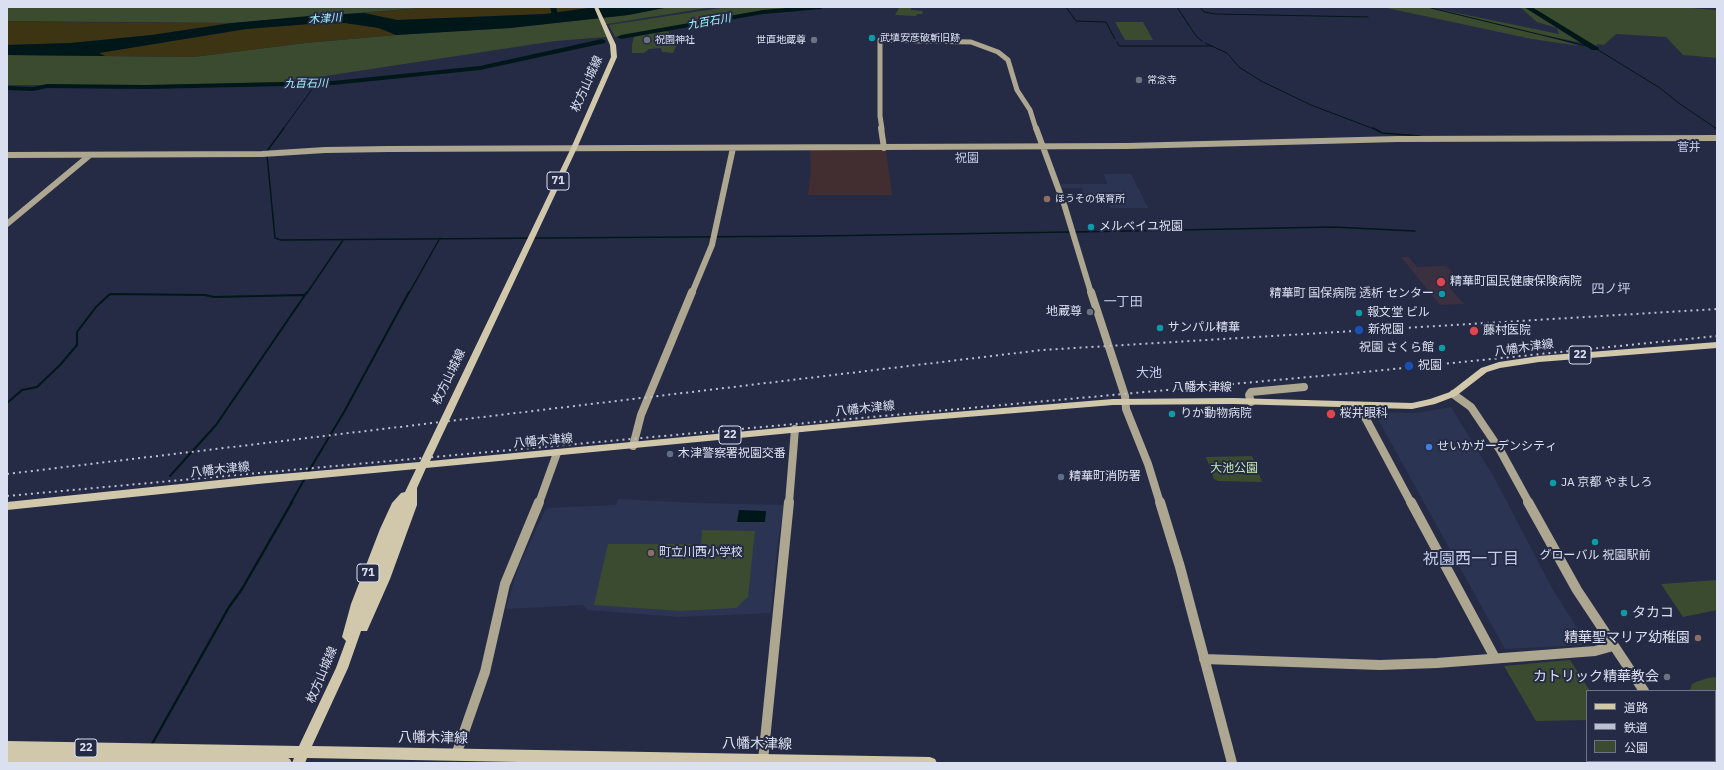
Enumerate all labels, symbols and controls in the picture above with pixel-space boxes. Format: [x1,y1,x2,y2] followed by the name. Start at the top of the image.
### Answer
[308,11,342,27] water label: 木津川
[686,12,732,32] water label: 九百石川
[880,32,960,44] place label: 武埴安彦破斬旧跡
[867,33,877,43] marker: 武埴安彦破斬旧跡
[655,34,695,46] place label: 祝園神社
[756,34,806,46] place label: 世直地蔵尊
[642,35,652,45] marker: 祝園神社
[809,35,819,45] marker: 世直地蔵尊
[568,54,606,114] street label: 枚方山城線
[1147,74,1177,86] place label: 常念寺
[1134,75,1144,85] marker: 常念寺
[284,77,328,91] water label: 九百石川
[1677,141,1701,155] district label: 菅井
[955,152,979,166] district label: 祝園
[547,172,569,190] road number: 71
[1055,193,1125,205] place label: ほうその保育所
[1042,194,1052,204] marker: ほうその保育所
[1099,220,1183,234] place label: メルベイユ祝園
[1086,222,1096,232] marker: メルベイユ祝園
[1450,275,1582,289] place label: 精華町国民健康保険病院
[1435,276,1447,288] marker: 精華町国民健康保険病院
[1592,281,1630,297] district label: 四ノ坪
[1270,287,1434,301] place label: 精華町 国保病院 透析 センター
[1437,289,1447,299] marker: 精華町 国保病院 透析 センター
[1104,294,1142,310] district label: 一丁田
[1046,305,1082,319] place label: 地蔵尊
[1367,306,1430,320] place label: 報文堂 ビル
[1085,307,1095,317] marker: 地蔵尊
[1354,308,1364,318] marker: 報文堂 ビル
[1168,321,1240,335] place label: サンパル精華
[1155,323,1165,333] marker: サンパル精華
[1368,323,1404,337] place label: 新祝園
[1353,324,1365,336] marker: 新祝園
[1483,324,1531,338] place label: 藤村医院
[1468,325,1480,337] marker: 藤村医院
[1493,337,1555,359] street label: 八幡木津線
[1359,341,1434,355] place label: 祝園 さくら館
[1437,343,1447,353] marker: 祝園 さくら館
[1569,346,1591,364] road number: 22
[429,347,469,407] street label: 枚方山城線
[1418,359,1442,373] place label: 祝園
[1403,360,1415,372] marker: 祝園
[1136,365,1162,381] district label: 大池
[1172,381,1232,395] street label: 八幡木津線
[834,399,896,419] street label: 八幡木津線
[1180,407,1252,421] place label: りか動物病院
[1340,407,1388,421] place label: 桜井眼科
[1325,408,1337,420] marker: 桜井眼科
[1167,409,1177,419] marker: りか動物病院
[719,426,741,444] road number: 22
[512,431,574,451] street label: 八幡木津線
[1437,440,1557,454] place label: せいかガーデンシティ
[1424,442,1434,452] marker: せいかガーデンシティ
[678,447,786,461] place label: 木津警察署祝園交番
[665,449,675,459] marker: 木津警察署祝園交番
[189,460,251,480] street label: 八幡木津線
[1210,462,1258,476] park label: 大池公園
[1069,470,1141,484] place label: 精華町消防署
[1056,472,1066,482] marker: 精華町消防署
[1561,476,1652,490] place label: JA 京都 やましろ
[1548,478,1558,488] marker: JA 京都 やましろ
[1590,537,1600,547] marker: グローバル 祝園駅前
[659,546,743,560] place label: 町立川西小学校
[646,548,656,558] marker: 町立川西小学校
[1423,549,1519,569] district label: 祝園西一丁目
[1540,549,1650,563] place label: グローバル 祝園駅前
[357,564,379,582] road number: 71
[1632,605,1674,621] place label: タカコ
[1619,608,1629,618] marker: タカコ
[1564,630,1690,646] place label: 精華聖マリア幼稚園
[1693,633,1703,643] marker: 精華聖マリア幼稚園
[304,645,340,705] street label: 枚方山城線
[1533,669,1659,685] place label: カトリック精華教会
[1662,672,1672,682] marker: カトリック精華教会
[1586,690,1716,762] legend
[1624,700,1648,715] text: 道路
[1624,720,1648,735] text: 鉄道
[398,729,468,747] street label: 八幡木津線
[722,735,792,753] street label: 八幡木津線
[75,739,97,757] road number: 22
[1624,740,1648,755] text: 公園

